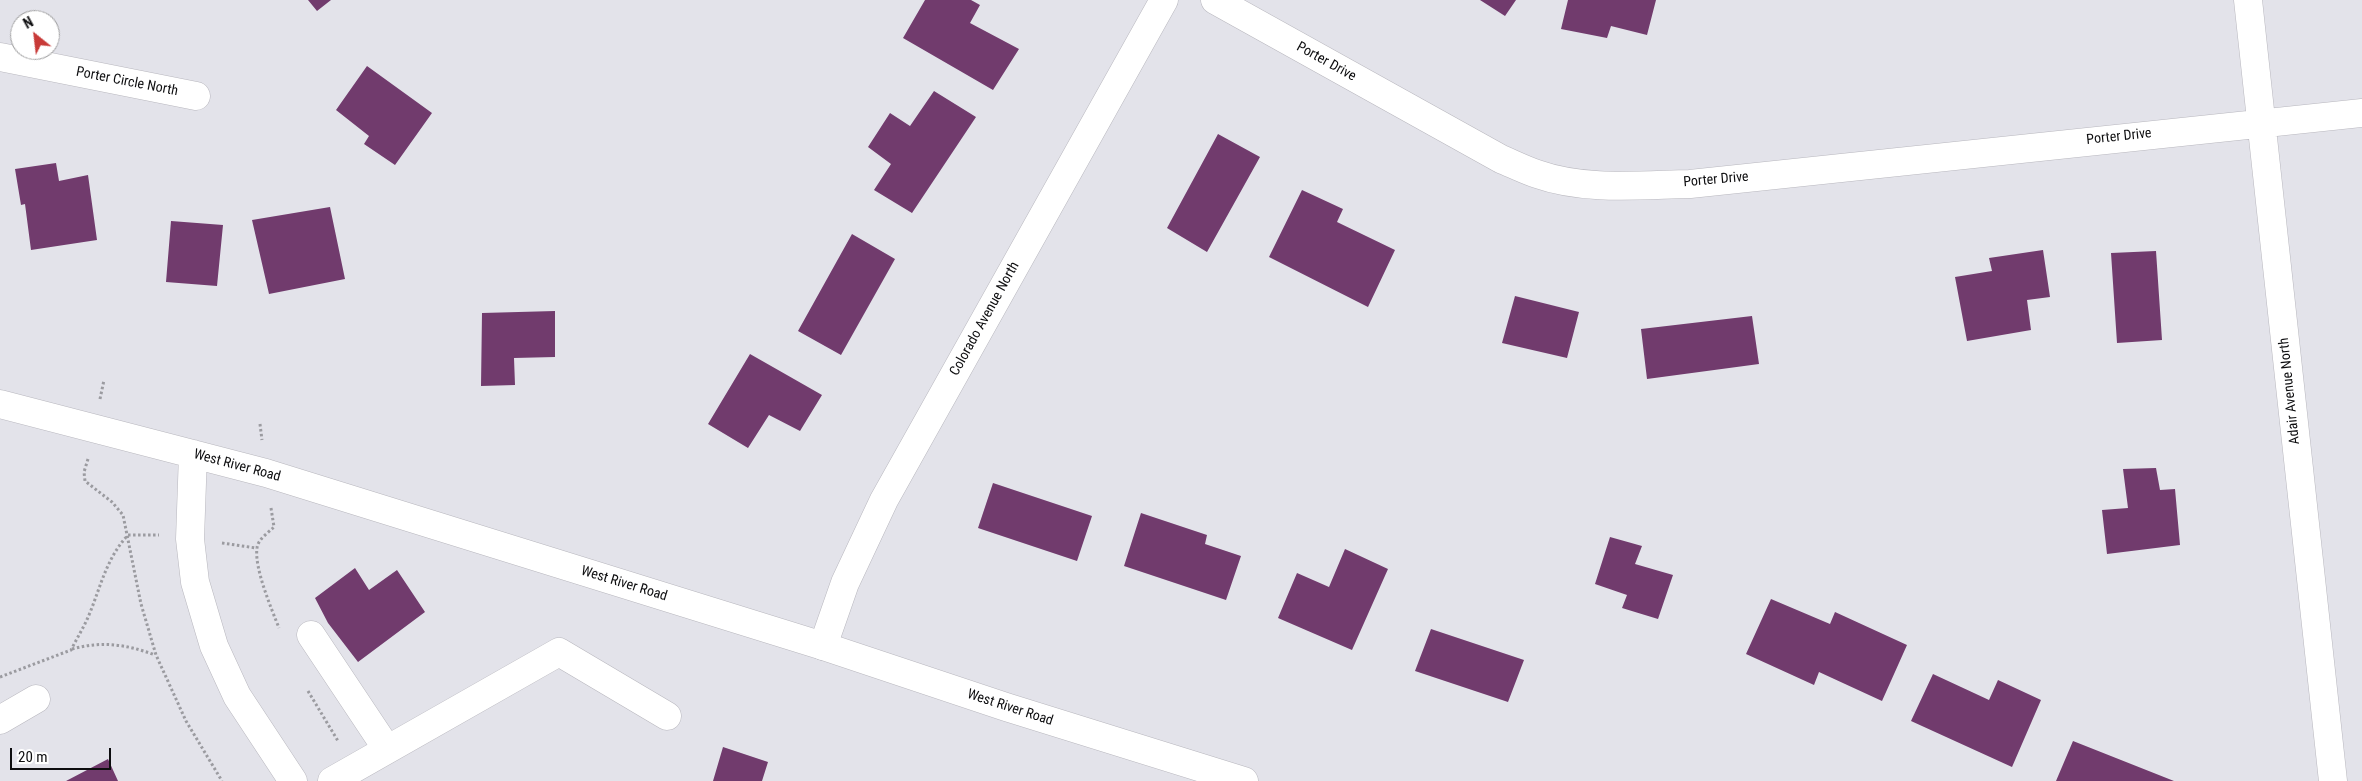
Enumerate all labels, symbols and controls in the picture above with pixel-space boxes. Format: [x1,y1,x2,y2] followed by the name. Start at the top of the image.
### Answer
[10,10,60,60] north arrow
[21,14,36,32] text: N
[1293,39,1359,85] street label: Porter Drive
[75,64,179,100] street label: Porter Circle North
[2086,125,2152,149] street label: Porter Drive
[1683,169,1749,191] street label: Porter Drive
[947,259,1023,379] street label: Colorado Avenue North
[2276,337,2304,445] street label: Adair Avenue North
[192,446,282,486] street label: West River Road
[579,563,669,605] street label: West River Road
[965,686,1055,730] street label: West River Road
[12,738,114,770] scale bar
[18,748,48,766] text: 20 m

